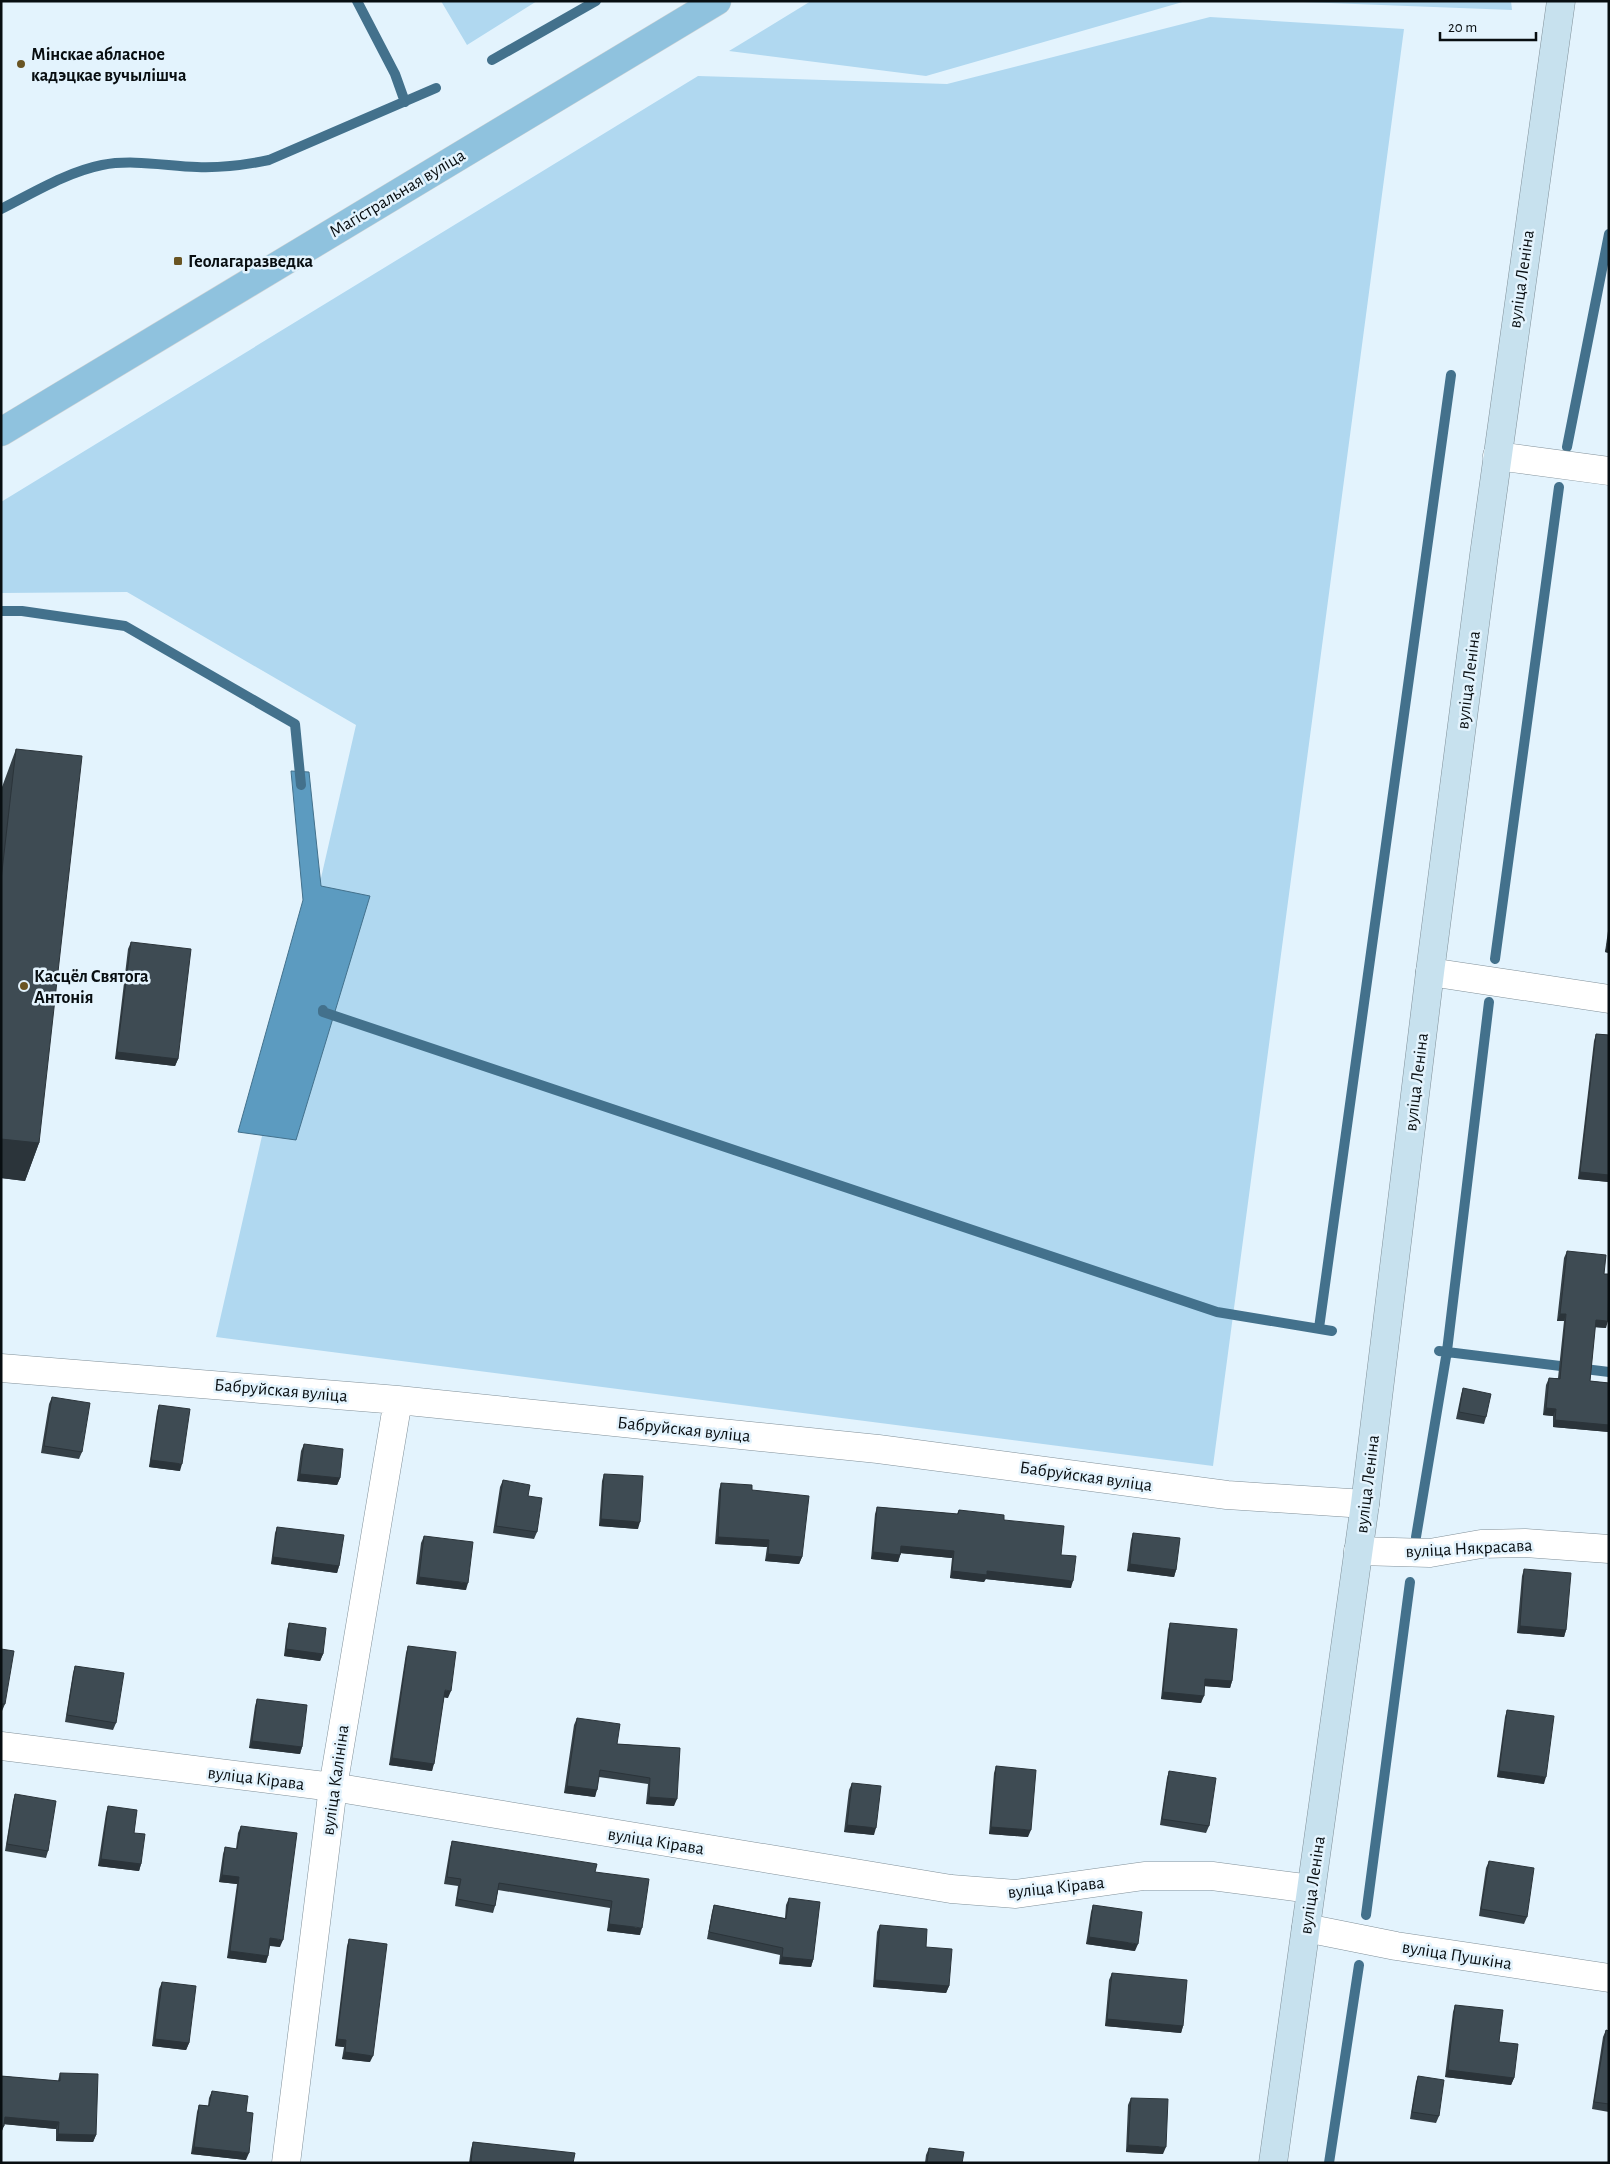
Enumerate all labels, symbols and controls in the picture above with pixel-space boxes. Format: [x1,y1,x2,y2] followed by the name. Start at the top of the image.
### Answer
[1440,10,1536,42] scale bar
[1448,20,1477,35] text: 20 m
[31,46,187,85] place label: Мінскае абласное кадэцкае вучылішча
[15,58,27,70] marker: Мінскае абласное кадэцкае вучылішча
[326,146,469,241] street label: Магістральная вуліца
[1506,229,1538,329] street label: вуліца Леніна
[188,253,314,271] place label: Геолагаразведка
[172,255,184,267] marker: Геолагаразведка
[1454,630,1484,730] street label: вуліца Леніна
[34,968,149,1007] place label: Касцёл Святога Антонія
[18,980,30,992] marker: Касцёл Святога Антонія
[1402,1032,1432,1132] street label: вуліца Леніна
[213,1375,348,1406] street label: Бабруйская вуліца
[616,1413,751,1446] street label: Бабруйская вуліца
[1353,1434,1383,1534] street label: вуліца Леніна
[1018,1458,1154,1495] street label: Бабруйская вуліца
[1405,1537,1533,1561] street label: вуліца Някрасава
[319,1724,353,1837] street label: вуліца Калініна
[206,1764,305,1794] street label: вуліца Кірава
[606,1825,705,1858] street label: вуліца Кірава
[1297,1835,1329,1935] street label: вуліца Леніна
[1007,1874,1105,1902] street label: вуліца Кірава
[1401,1938,1513,1974] street label: вуліца Пушкіна

